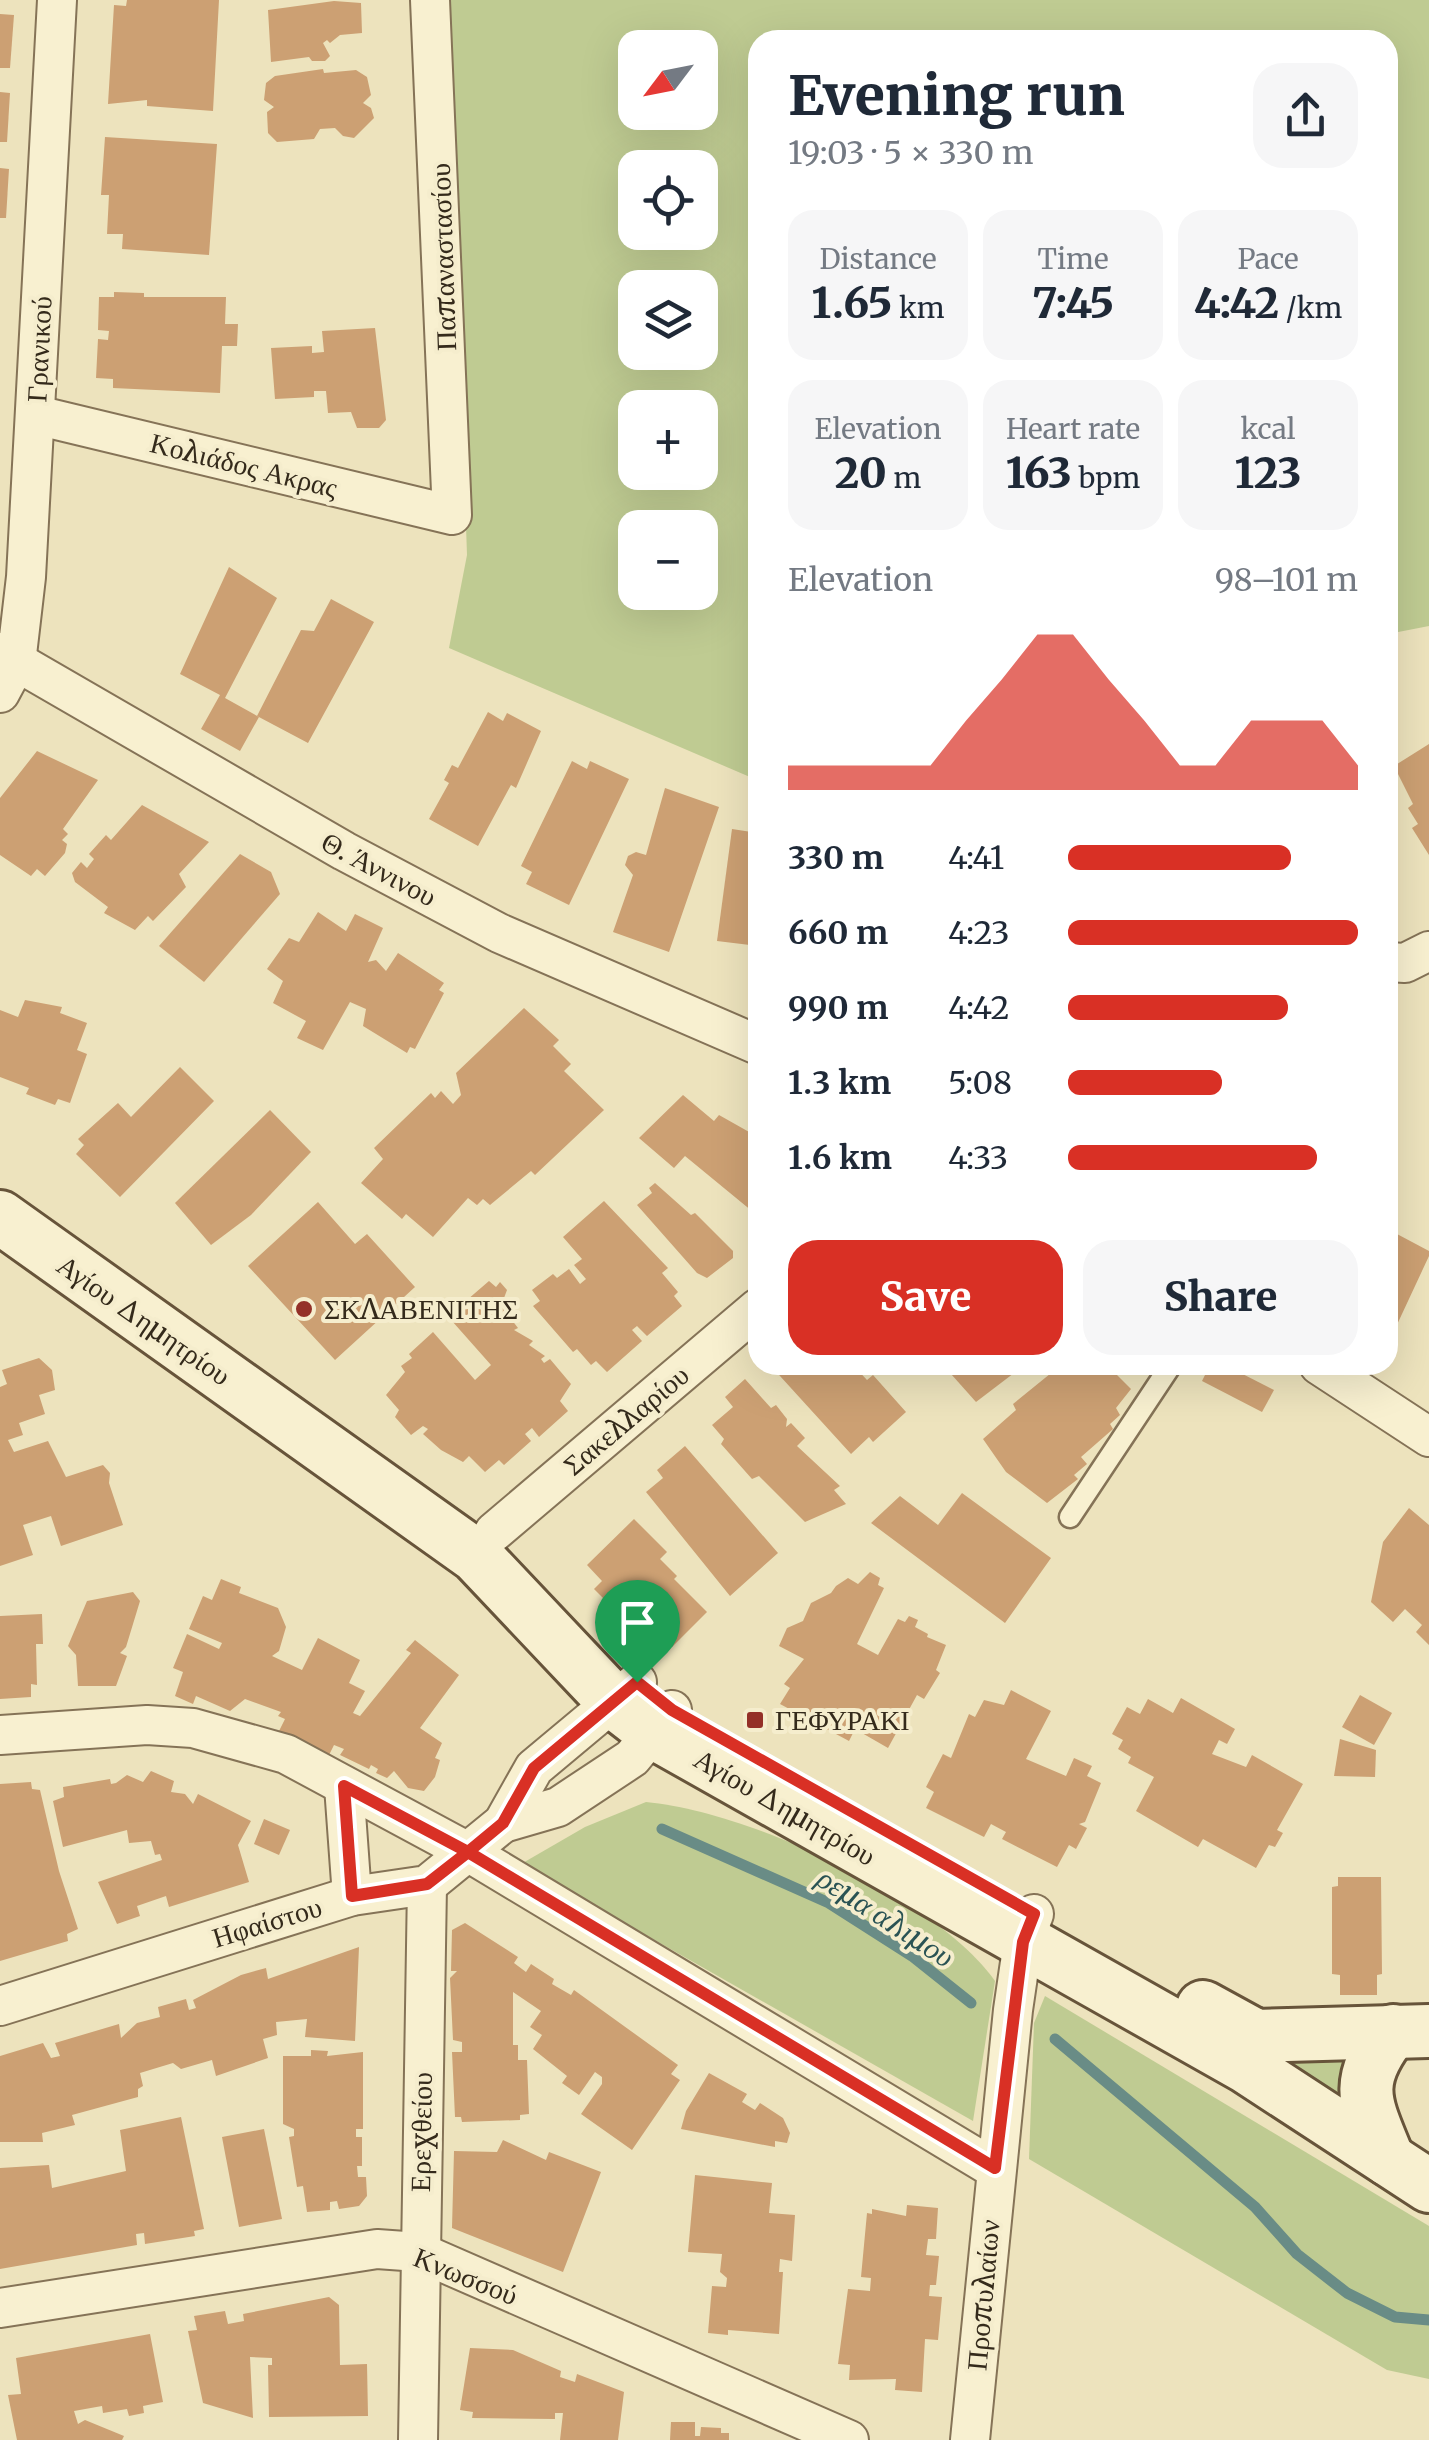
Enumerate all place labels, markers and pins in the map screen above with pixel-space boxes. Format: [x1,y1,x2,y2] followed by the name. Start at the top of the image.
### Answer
[324,1291,518,1327] place label: ΣΚΛΑΒΕΝΙΤΗΣ
[293,1298,315,1320] marker: ΣΚΛΑΒΕΝΙΤΗΣ
[595,1580,680,1683] pin
[775,1702,910,1738] place label: ΓΕΦΥΡΑΚΙ
[744,1709,766,1731] marker: ΓΕΦΥΡΑΚΙ

